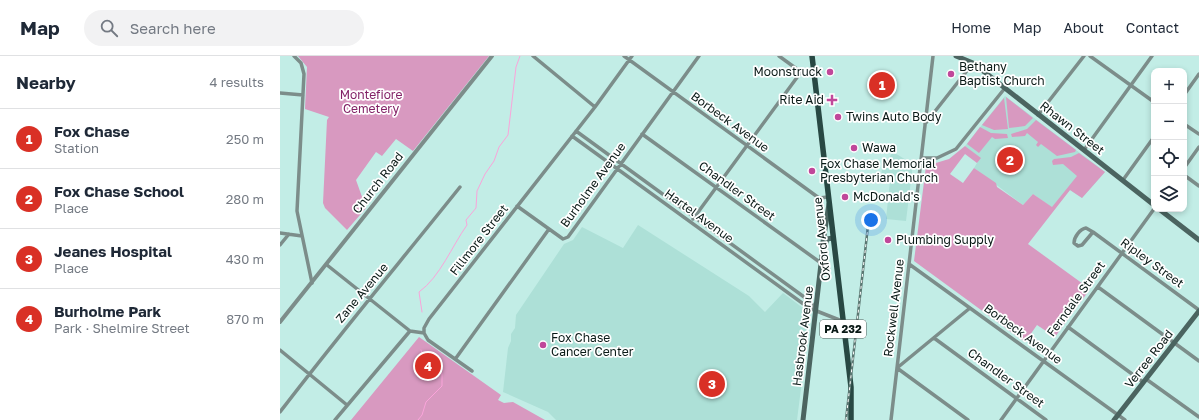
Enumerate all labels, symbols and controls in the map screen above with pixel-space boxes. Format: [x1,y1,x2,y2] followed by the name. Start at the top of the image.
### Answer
[84,10,364,46] search box
[20,16,60,39] text: Map
[98,17,120,39] icon: search
[130,19,216,37] text: Search here
[951,19,991,36] text: Home
[1013,19,1041,36] text: Map
[1063,19,1104,36] text: About
[1126,19,1179,36] text: Contact
[959,59,1045,88] place label: Bethany Baptist Church
[753,64,822,79] place label: Moonstruck
[825,67,835,77] marker: Moonstruck
[1151,68,1187,212] map controls
[1151,68,1187,104] button: +
[946,69,956,79] marker: Bethany Baptist Church
[869,70,895,100] pin: 1
[16,72,76,93] text: Nearby
[210,74,264,90] text: 4 results
[340,87,402,116] park label: Montefiore Cemetery
[688,88,772,155] street label: Borbeck Avenue
[779,92,824,107] place label: Rite Aid
[827,95,837,105] marker: Rite Aid
[1037,98,1108,158] street label: Rhawn Street
[1151,104,1187,140] button: −
[846,109,942,124] place label: Twins Auto Body
[833,112,843,122] marker: Twins Auto Body
[54,122,130,140] text: Fox Chase
[26,131,32,147] text: 1
[226,131,264,147] text: 250 m
[557,139,628,230] street label: Burholme Avenue
[54,140,99,156] text: Station
[862,140,896,155] place label: Wawa
[1151,140,1187,176] button: locate
[849,143,859,153] marker: Wawa
[997,145,1023,175] pin: 2
[349,149,406,216] street label: Church Road
[820,156,938,185] place label: Fox Chase Memorial Presbyterian Church
[696,158,779,224] street label: Chandler Street
[807,166,817,176] marker: Fox Chase Memorial Presbyterian Church
[1151,176,1187,212] button: layers
[54,182,184,200] text: Fox Chase School
[662,185,737,246] street label: Hartel Avenue
[853,189,920,204] place label: McDonald's
[25,191,33,207] text: 2
[226,191,264,207] text: 280 m
[840,192,850,202] marker: McDonald's
[810,196,833,282] street label: Oxford Avenue
[54,200,89,216] text: Place
[446,201,511,278] street label: Fillmore Street
[861,210,881,230] your location
[896,232,994,247] place label: Plumbing Supply
[883,235,893,245] marker: Plumbing Supply
[1118,235,1187,291] street label: Ripley Street
[54,242,172,260] text: Jeanes Hospital
[25,251,33,267] text: 3
[226,251,264,267] text: 430 m
[880,258,907,358] street label: Rockwell Avenue
[1043,258,1108,339] street label: Ferndale Street
[54,260,89,276] text: Place
[332,260,391,326] street label: Zane Avenue
[789,285,816,387] street label: Hasbrook Avenue
[981,300,1065,367] street label: Borbeck Avenue
[54,302,161,320] text: Burholme Park
[25,311,33,327] text: 4
[226,311,264,327] text: 870 m
[54,320,190,336] text: Park · Shelmire Street
[820,320,866,338] road number: PA 232
[1121,327,1176,391] street label: Verree Road
[551,330,634,359] place label: Fox Chase Cancer Center
[538,340,548,350] marker: Fox Chase Cancer Center
[965,345,1048,411] street label: Chandler Street
[415,351,441,381] pin: 4
[699,369,725,399] pin: 3

